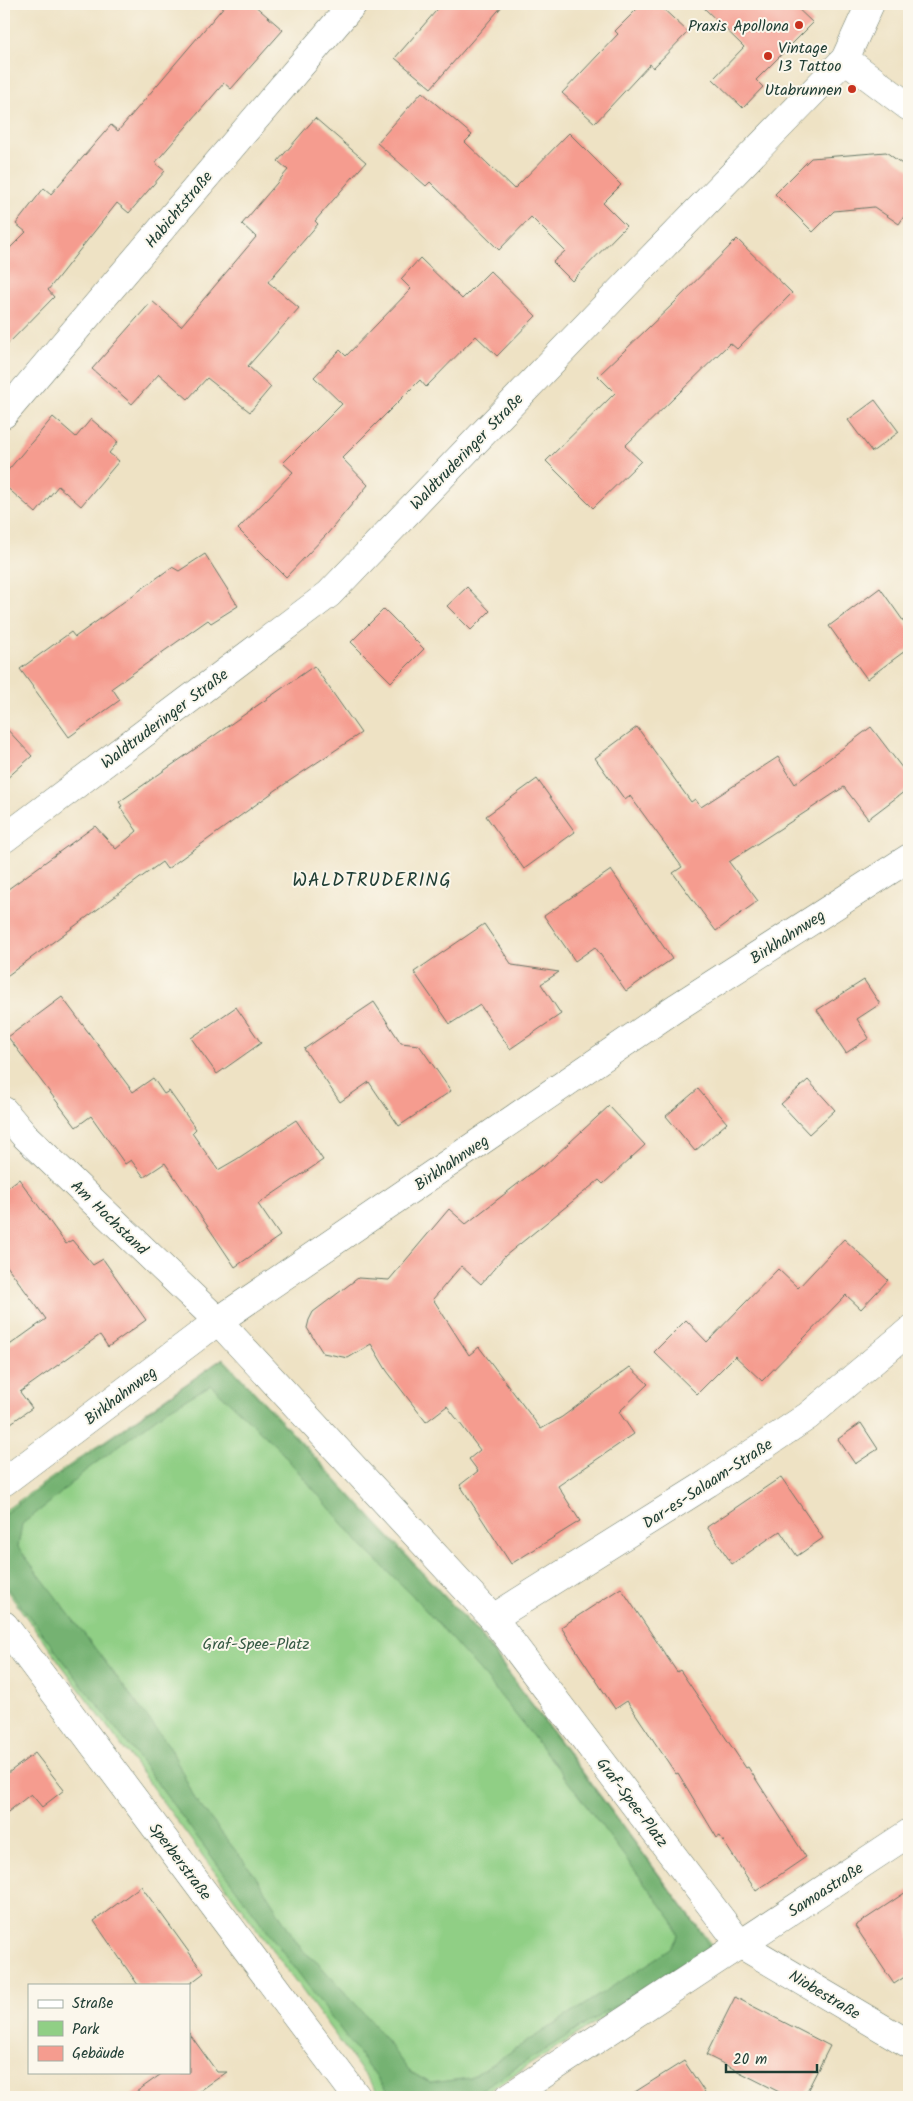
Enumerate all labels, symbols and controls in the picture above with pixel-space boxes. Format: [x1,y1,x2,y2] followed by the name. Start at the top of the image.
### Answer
[688,14,789,39] place label: Praxis Apollona
[793,19,805,31] marker: Praxis Apollona
[778,36,842,79] place label: Vintage 13 Tattoo
[762,50,774,62] marker: Vintage 13 Tattoo
[765,78,842,103] place label: Utabrunnen
[846,83,858,95] marker: Utabrunnen
[139,166,219,254] street label: Habichtstraße
[404,388,530,516] street label: Waldtruderinger Straße
[96,663,234,776] street label: Waldtruderinger Straße
[292,866,452,896] district label: WALDTRUDERING
[745,903,831,971] street label: Birkhahnweg
[409,1129,494,1198] street label: Birkhahnweg
[64,1175,154,1262] street label: Am Hochstand
[79,1360,163,1432] street label: Birkhahnweg
[638,1433,778,1536] street label: Dar-es-Salaam-Straße
[202,1632,310,1657] park label: Graf-Spee-Platz
[590,1753,674,1853] street label: Graf-Spee-Platz
[142,1818,217,1906] street label: Sperberstraße
[783,1856,869,1924] street label: Samoastraße
[784,1964,865,2027] street label: Niobestraße
[28,1984,190,2074] legend
[72,1992,114,2016] text: Straße
[72,2018,100,2042] text: Park
[726,2041,817,2073] scale bar
[72,2042,125,2066] text: Gebäude
[733,2048,767,2072] text: 20 m

